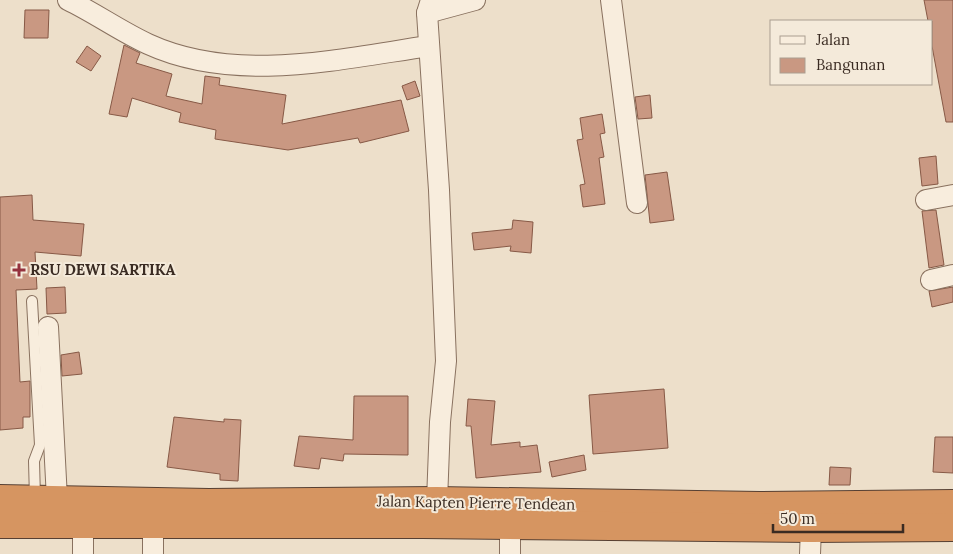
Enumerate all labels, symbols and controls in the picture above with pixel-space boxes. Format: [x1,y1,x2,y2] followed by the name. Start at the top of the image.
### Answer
[770,20,933,85] legend
[815,30,850,49] text: Jalan
[816,55,885,74] text: Bangunan
[30,260,175,279] place label: RSU DEWI SARTIKA
[12,263,26,277] marker: RSU DEWI SARTIKA
[376,491,575,514] street label: Jalan Kapten Pierre Tendean
[773,502,903,534] scale bar
[780,509,815,528] text: 50 m

